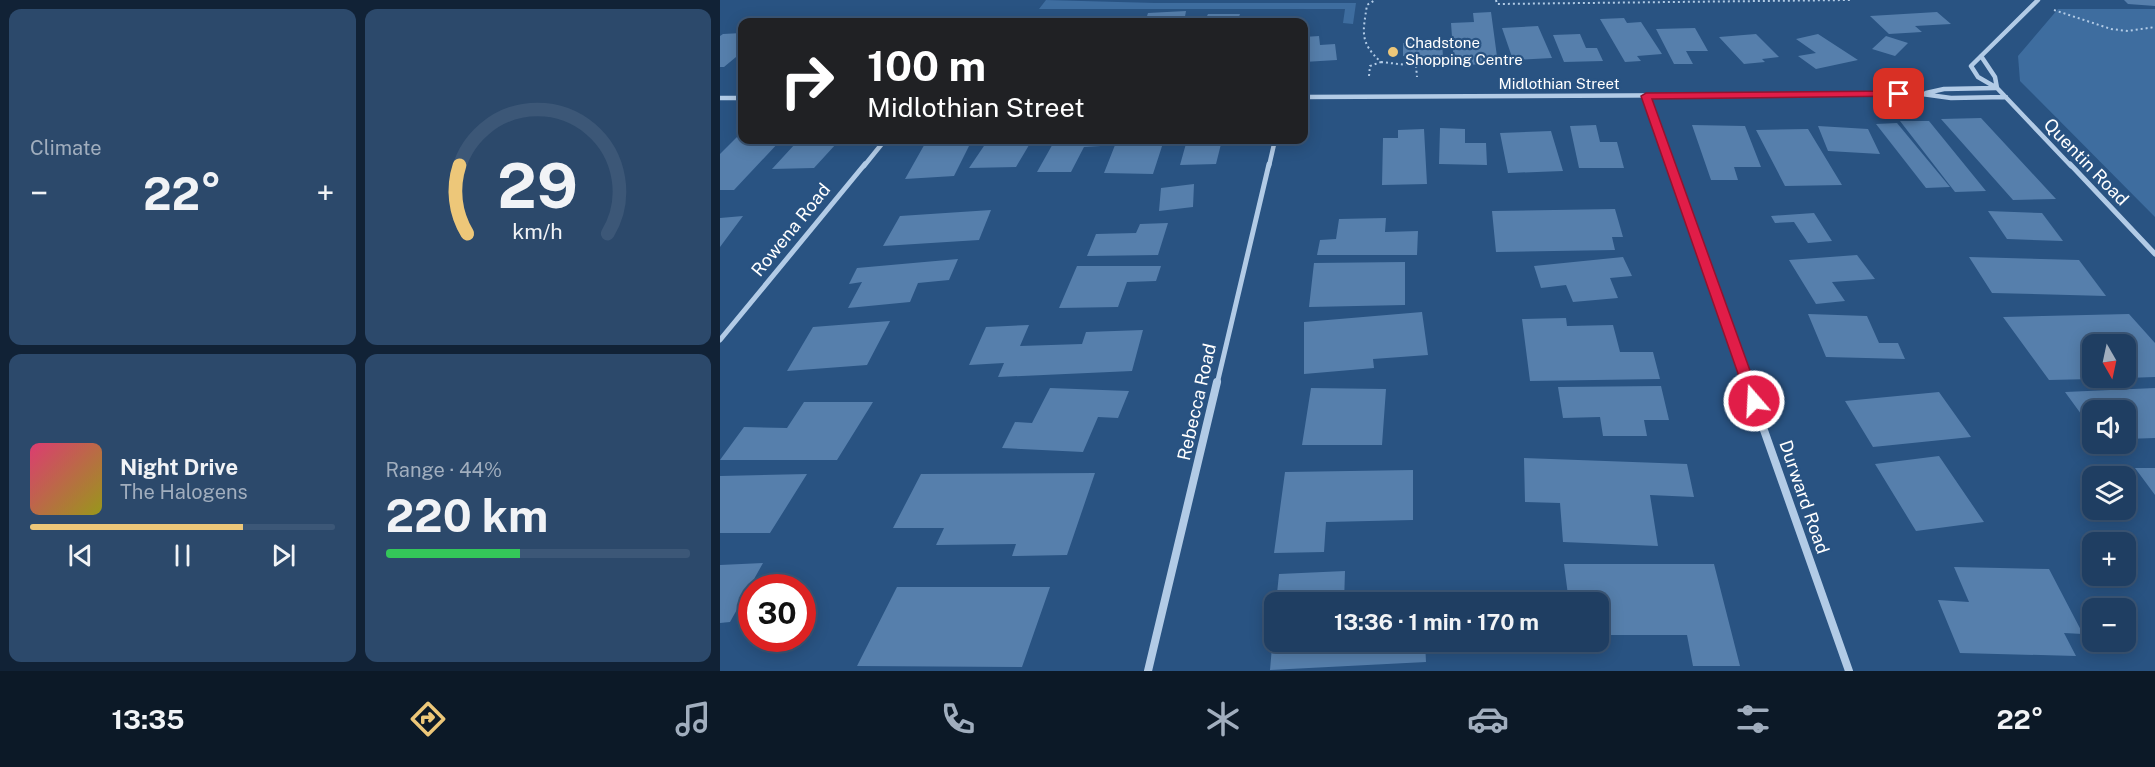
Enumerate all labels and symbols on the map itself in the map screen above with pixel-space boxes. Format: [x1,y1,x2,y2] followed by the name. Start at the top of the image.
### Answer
[1405,34,1523,68] place label: Chadstone Shopping Centre
[1386,45,1400,59] marker: Chadstone Shopping Centre
[1873,68,1924,119] pin
[1499,75,1620,92] street label: Midlothian Street
[2040,114,2133,210] street label: Quentin Road
[747,179,834,280] street label: Rowena Road
[2082,334,2136,388] north arrow
[1173,341,1220,462] street label: Rebecca Road
[1722,369,1786,433] position arrow
[1775,437,1834,556] street label: Durward Road
[738,574,816,652] speed limit sign: 30

